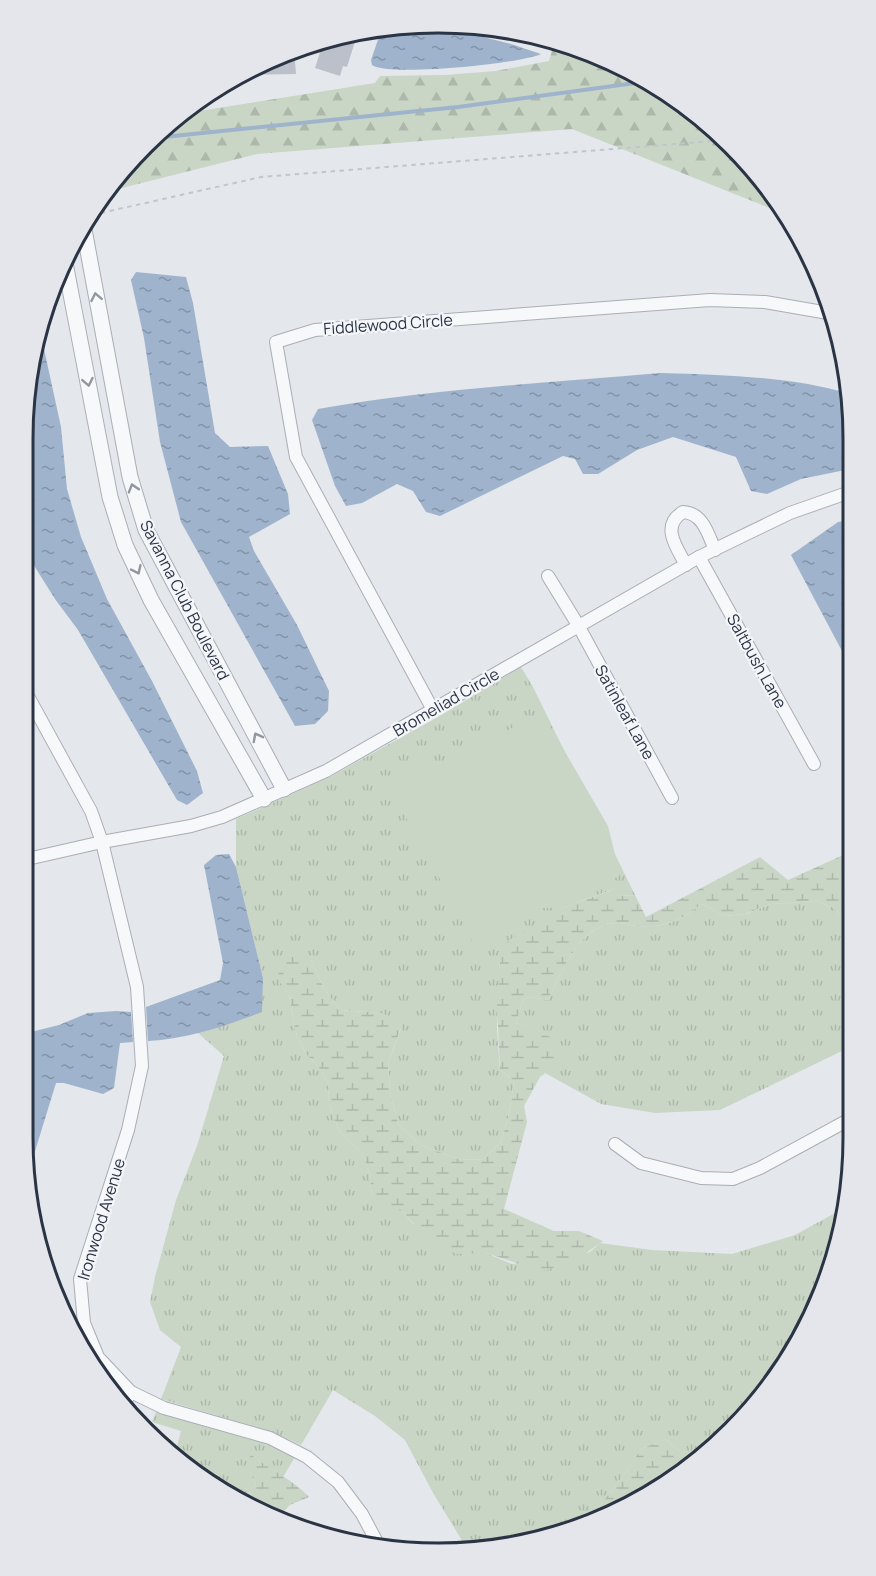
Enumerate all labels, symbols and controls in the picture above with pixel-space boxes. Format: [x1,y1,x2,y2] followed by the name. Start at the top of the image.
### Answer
[90,292,103,302] one-way arrow
[323,309,453,339] street label: Fiddlewood Circle
[81,377,94,387] one-way arrow
[128,483,140,494] one-way arrow
[135,516,235,684] street label: Savanna Club Boulevard
[130,563,142,574] one-way arrow
[722,610,792,712] street label: Saltbush Lane
[590,661,660,763] street label: Satinleaf Lane
[389,663,503,741] street label: Bromeliad Circle
[253,733,264,744] one-way arrow
[72,1155,130,1283] street label: Ironwood Avenue

